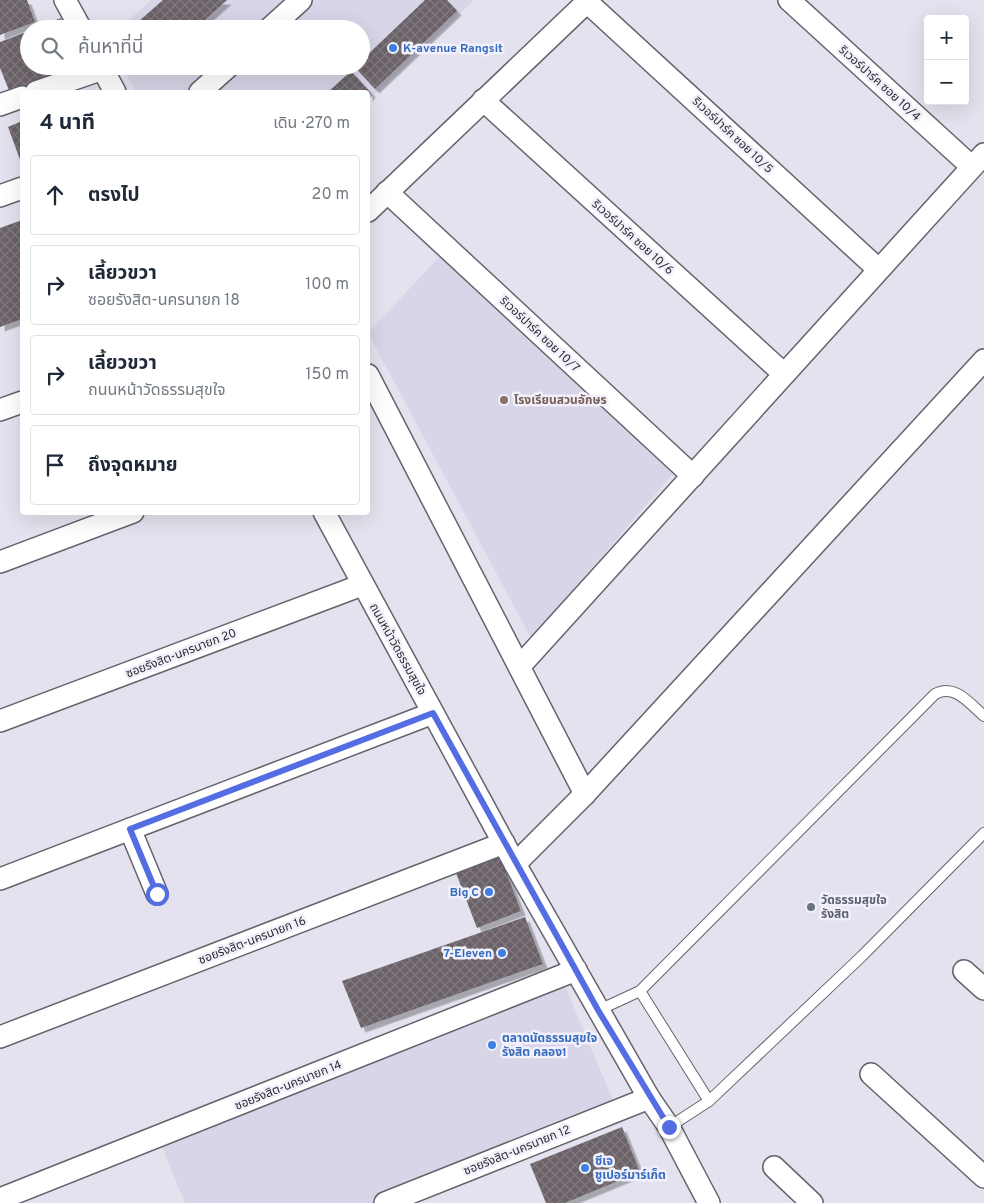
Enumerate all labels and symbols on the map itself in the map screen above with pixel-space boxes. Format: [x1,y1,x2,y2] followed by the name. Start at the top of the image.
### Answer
[403,41,503,57] place label: K-avenue Rangsit
[387,42,399,54] marker: K-avenue Rangsit
[835,42,924,125] street label: ริเวอร์ปาร์ค ซอย 10/4
[688,94,776,177] street label: ริเวอร์ปาร์ค ซอย 10/5
[588,196,677,279] street label: ริเวอร์ปาร์ค ซอย 10/6
[495,293,583,376] street label: ริเวอร์ปาร์ค ซอย 10/7
[514,393,607,409] place label: โรงเรียนสวนอักษร
[498,394,510,406] marker: โรงเรียนสวนอักษร
[365,601,429,698] street label: ถนนหน้าวัดธรรมสุขใจ
[124,625,239,682] street label: ซอยรังสิต-นครนายก 20
[146,883,169,906] route start
[450,885,479,901] place label: Big C
[483,886,495,898] marker: Big C
[821,893,887,923] place label: วัดธรรมสุขใจ รังสิต
[805,901,817,913] marker: วัดธรรมสุขใจ รังสิต
[196,913,308,969] street label: ซอยรังสิต-นครนายก 16
[443,946,492,962] place label: 7-Eleven
[496,947,508,959] marker: 7-Eleven
[502,1031,597,1061] place label: ตลาดนัดธรรมสุขใจ รังสิต คลอง1
[486,1039,498,1051] marker: ตลาดนัดธรรมสุขใจ รังสิต คลอง1
[233,1057,344,1115] street label: ซอยรังสิต-นครนายก 14
[658,1116,681,1139] route end
[461,1122,573,1180] street label: ซอยรังสิต-นครนายก 12
[595,1154,666,1184] place label: ซีเจ ซูเปอร์มาร์เก็ต
[579,1162,591,1174] marker: ซีเจ ซูเปอร์มาร์เก็ต

